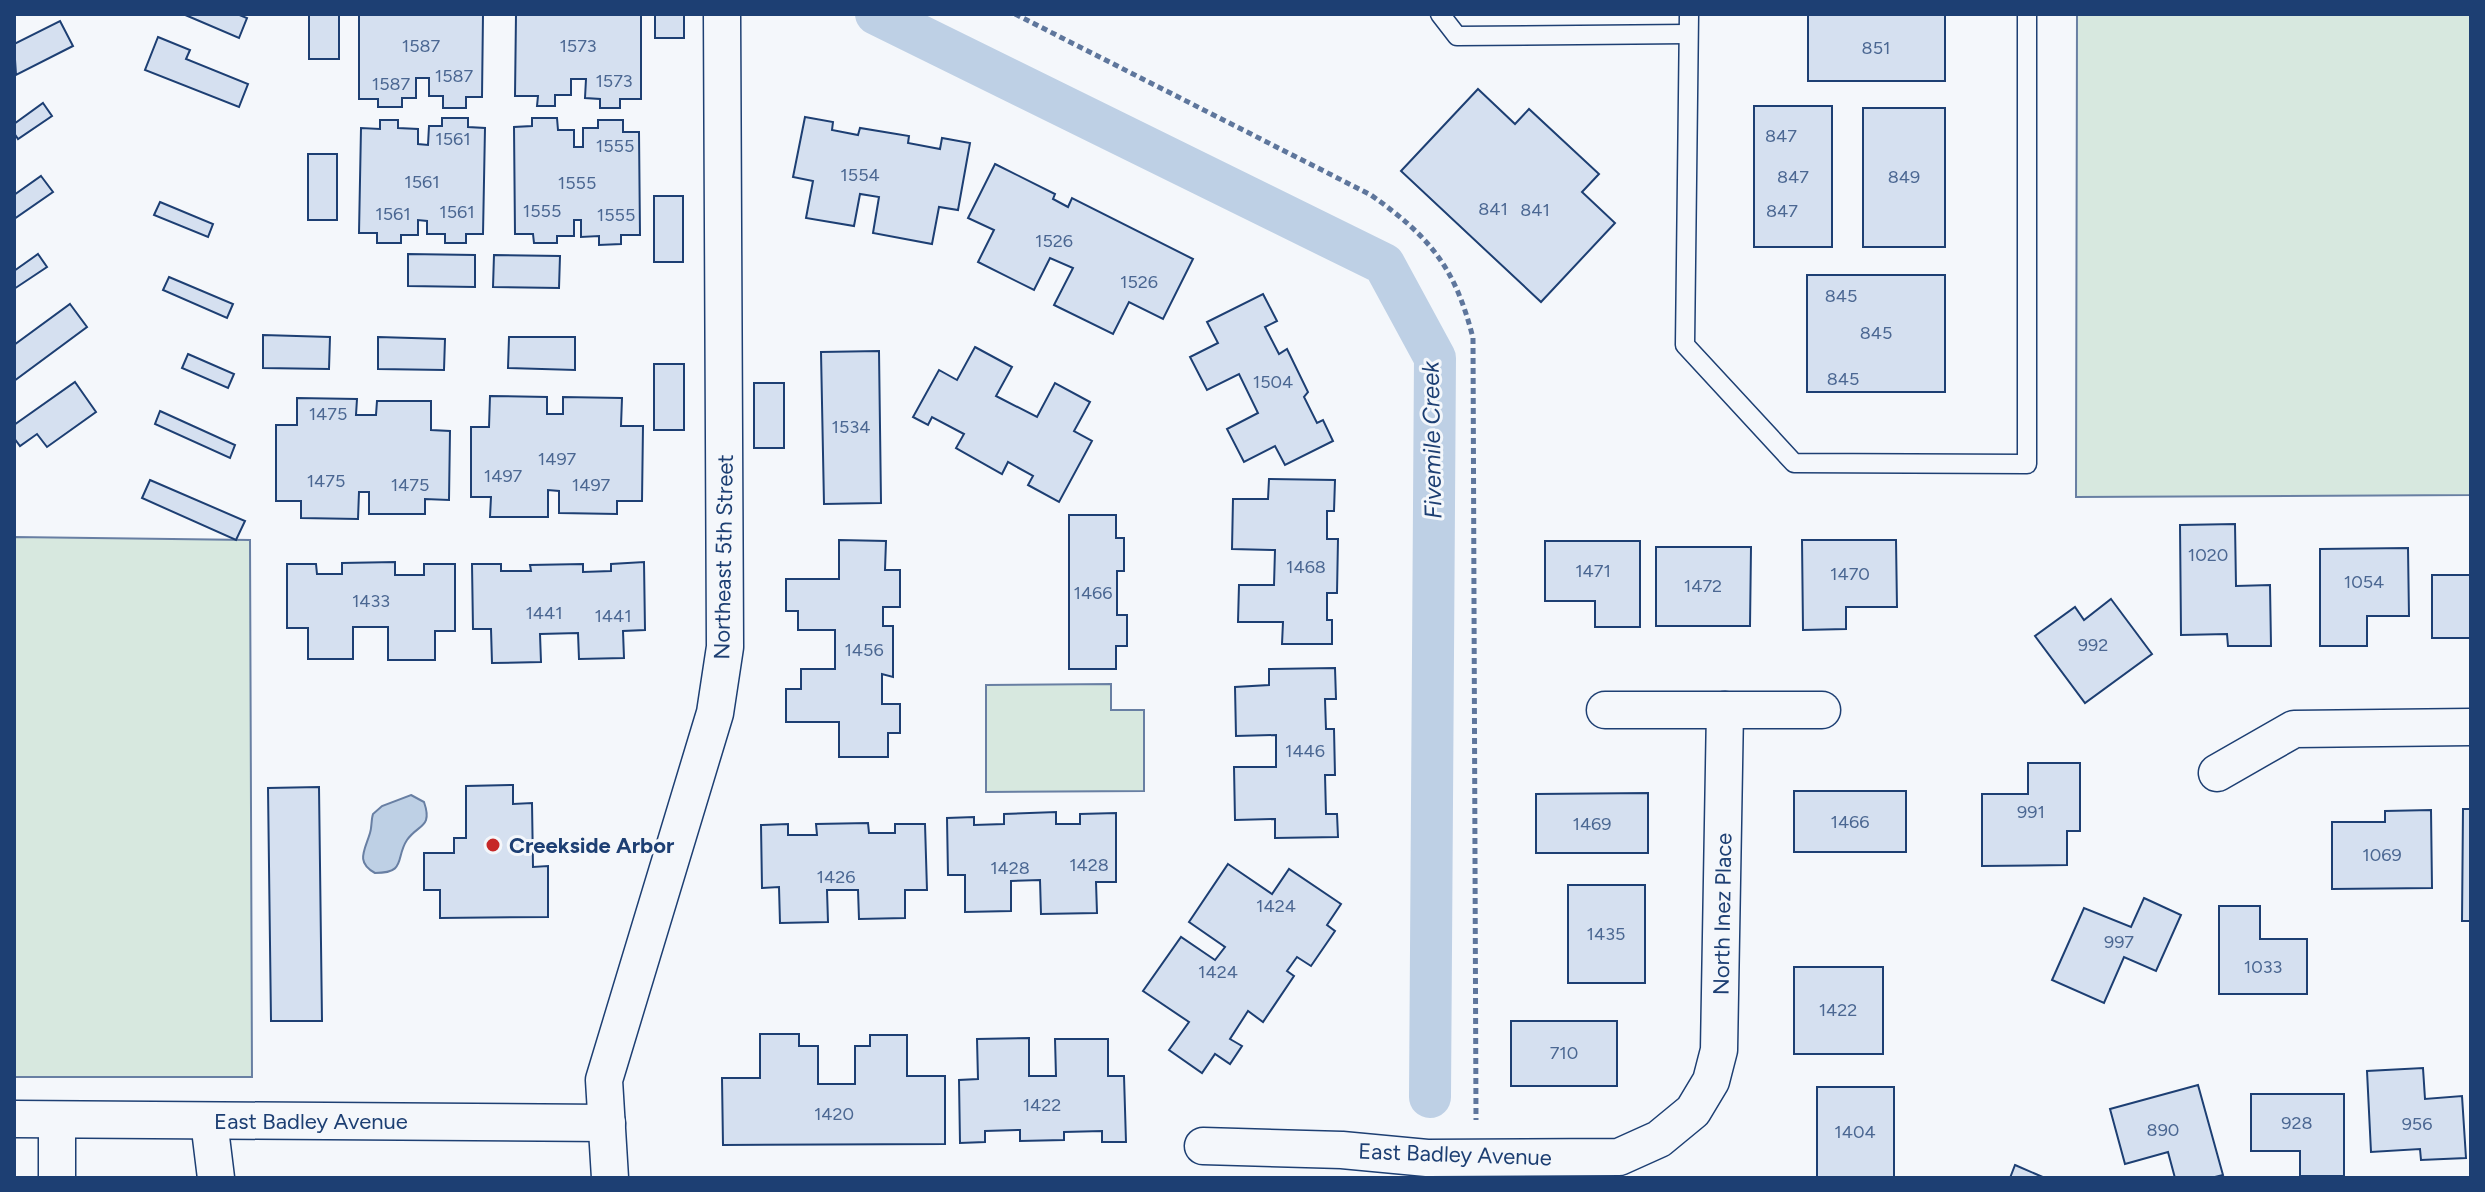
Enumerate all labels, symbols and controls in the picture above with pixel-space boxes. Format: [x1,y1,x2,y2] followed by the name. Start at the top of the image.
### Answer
[402,35,441,57] house number: 1587
[559,35,597,57] house number: 1573
[1862,37,1890,59] house number: 851
[435,65,474,87] house number: 1587
[595,70,633,92] house number: 1573
[372,73,411,95] house number: 1587
[1765,125,1797,147] house number: 847
[435,128,471,150] house number: 1561
[596,135,634,157] house number: 1555
[840,164,880,186] house number: 1554
[1777,166,1809,188] house number: 847
[1888,166,1920,188] house number: 849
[404,171,440,193] house number: 1561
[558,172,596,194] house number: 1555
[1478,198,1508,220] house number: 841
[1520,199,1550,221] house number: 841
[523,200,561,222] house number: 1555
[1766,200,1798,222] house number: 847
[439,201,475,223] house number: 1561
[375,203,411,225] house number: 1561
[597,204,635,226] house number: 1555
[1035,230,1073,252] house number: 1526
[1120,271,1158,293] house number: 1526
[1825,285,1857,307] house number: 845
[1860,322,1892,344] house number: 845
[1416,360,1447,519] water label: Fivemile Creek
[1827,368,1859,390] house number: 845
[1253,371,1293,393] house number: 1504
[309,403,347,425] house number: 1475
[832,416,870,438] house number: 1534
[538,448,577,470] house number: 1497
[708,454,739,660] street label: Northeast 5th Street
[484,465,523,487] house number: 1497
[307,470,345,492] house number: 1475
[391,474,429,496] house number: 1475
[572,474,611,496] house number: 1497
[2188,544,2228,566] house number: 1020
[1286,556,1326,578] house number: 1468
[1575,560,1611,582] house number: 1471
[1830,563,1870,585] house number: 1470
[2344,571,2384,593] house number: 1054
[1684,575,1722,597] house number: 1472
[1074,582,1113,604] house number: 1466
[352,590,390,612] house number: 1433
[525,602,563,624] house number: 1441
[594,605,632,627] house number: 1441
[2078,634,2108,656] house number: 992
[844,639,884,661] house number: 1456
[1285,740,1325,762] house number: 1446
[2017,801,2045,823] house number: 991
[1831,811,1870,833] house number: 1466
[1573,813,1612,835] house number: 1469
[509,832,675,859] place label: Creekside Arbor
[1708,833,1737,995] street label: North Inez Place
[484,836,502,854] marker: Creekside Arbor
[2362,844,2402,866] house number: 1069
[1069,854,1109,876] house number: 1428
[990,857,1030,879] house number: 1428
[817,866,855,888] house number: 1426
[1256,895,1296,917] house number: 1424
[1587,923,1625,945] house number: 1435
[2104,931,2134,953] house number: 997
[2244,956,2282,978] house number: 1033
[1198,961,1238,983] house number: 1424
[1819,999,1857,1021] house number: 1422
[1550,1042,1578,1064] house number: 710
[1023,1094,1061,1116] house number: 1422
[814,1103,854,1125] house number: 1420
[214,1108,408,1135] street label: East Badley Avenue
[2281,1112,2313,1134] house number: 928
[2402,1113,2432,1135] house number: 956
[2147,1119,2179,1141] house number: 890
[1834,1121,1876,1143] house number: 1404
[1358,1138,1552,1171] street label: East Badley Avenue

